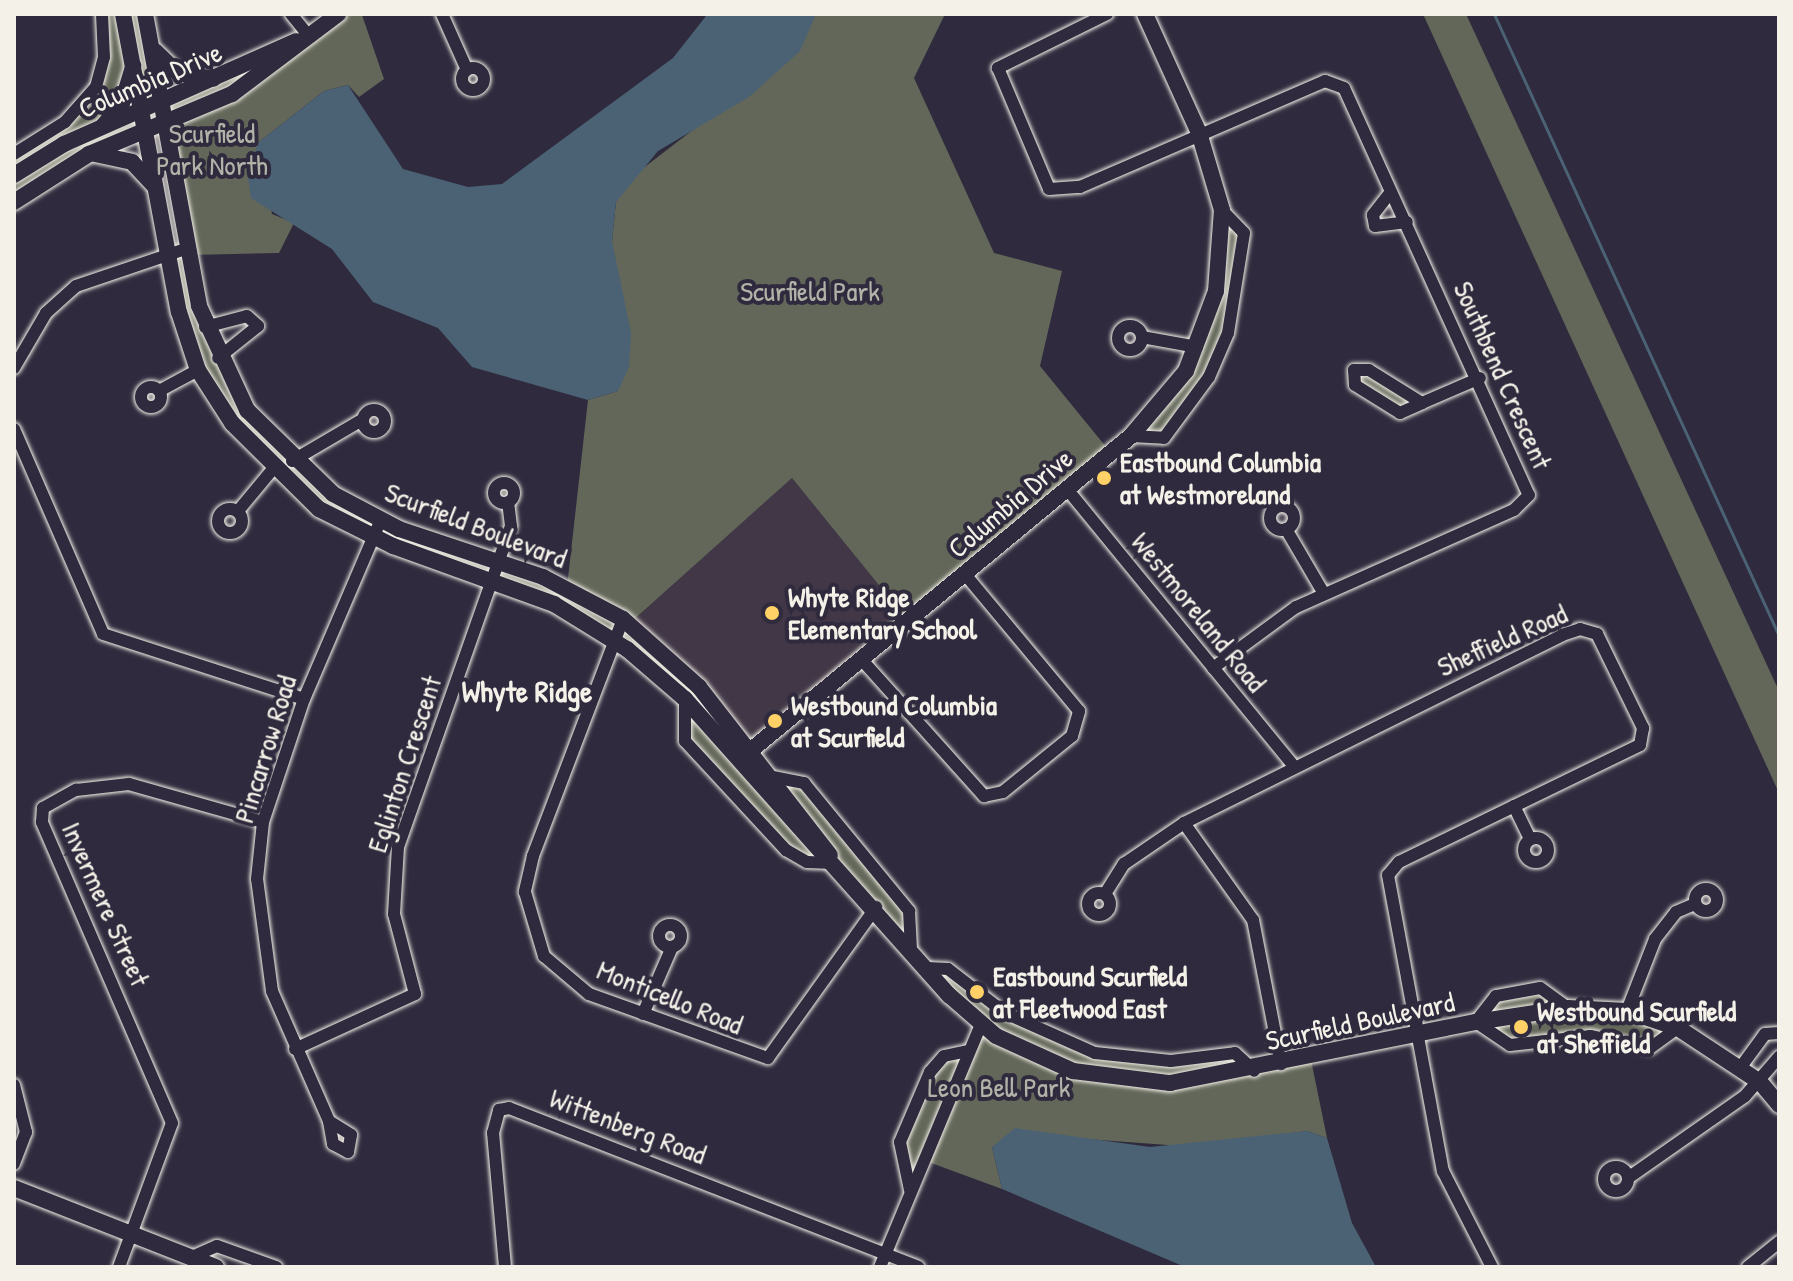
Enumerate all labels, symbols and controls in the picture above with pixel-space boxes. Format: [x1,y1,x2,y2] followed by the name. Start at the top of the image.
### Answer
[73,35,227,125] street label: Columbia Drive
[156,116,268,182] park label: Scurfield Park North
[740,274,880,308] park label: Scurfield Park
[1447,276,1559,474] street label: Southbend Crescent
[941,441,1079,565] street label: Columbia Drive
[1120,445,1321,511] place label: Eastbound Columbia at Westmoreland
[1095,469,1113,487] marker: Eastbound Columbia at Westmoreland
[380,475,572,575] street label: Scurfield Boulevard
[1124,526,1274,698] street label: Westmoreland Road
[788,580,977,646] place label: Whyte Ridge Elementary School
[1432,596,1572,684] street label: Sheffield Road
[763,604,781,622] marker: Whyte Ridge Elementary School
[227,671,303,827] street label: Pincarrow Road
[360,672,448,856] street label: Eglinton Crescent
[462,673,592,709] district label: Whyte Ridge
[791,688,997,754] place label: Westbound Columbia at Scurfield
[766,712,784,730] marker: Westbound Columbia at Scurfield
[55,817,157,991] street label: Invermere Street
[592,953,748,1041] street label: Monticello Road
[993,959,1187,1025] place label: Eastbound Scurfield at Fleetwood East
[968,983,986,1001] marker: Eastbound Scurfield at Fleetwood East
[1263,985,1457,1057] street label: Scurfield Boulevard
[1537,994,1736,1060] place label: Westbound Scurfield at Sheffield
[1512,1018,1530,1036] marker: Westbound Scurfield at Sheffield
[928,1070,1070,1104] park label: Leon Bell Park
[545,1081,711,1171] street label: Wittenberg Road

